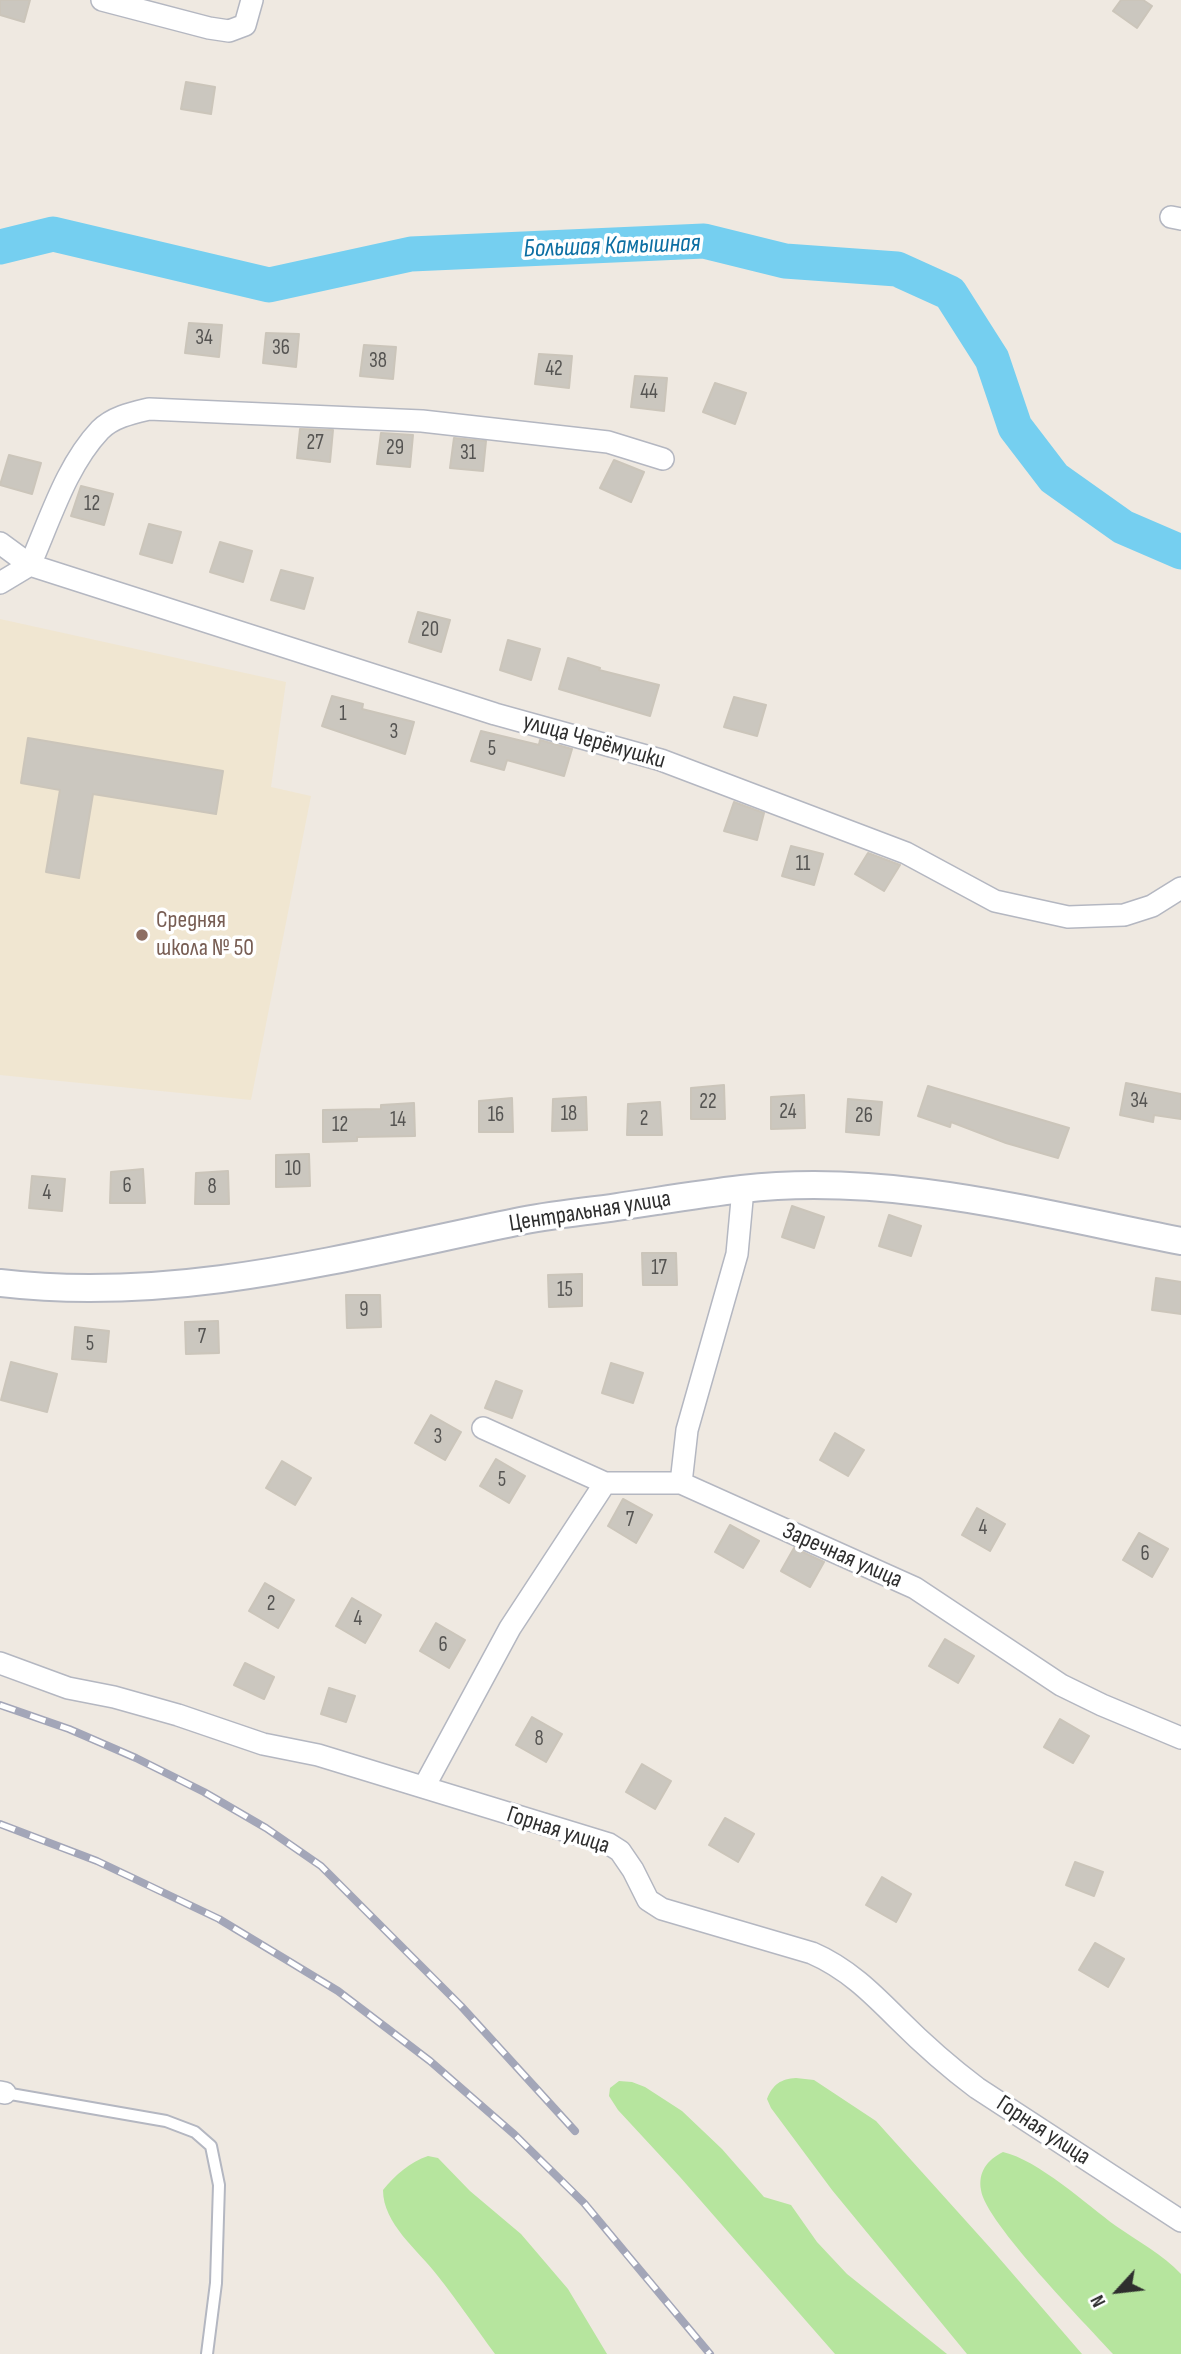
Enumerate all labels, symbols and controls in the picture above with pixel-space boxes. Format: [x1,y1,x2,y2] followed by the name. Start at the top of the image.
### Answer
[523,228,701,266] water label: Большая Камышная
[195,326,213,352] house number: 34
[272,336,290,362] house number: 36
[369,349,387,375] house number: 38
[545,357,563,383] house number: 42
[640,380,658,406] house number: 44
[306,431,324,457] house number: 27
[386,436,404,462] house number: 29
[460,441,476,467] house number: 31
[84,492,100,518] house number: 12
[421,618,439,644] house number: 20
[339,702,347,728] house number: 1
[519,708,669,776] street label: улица Черёмушки
[390,720,398,746] house number: 3
[488,737,496,763] house number: 5
[796,852,810,878] house number: 11
[156,907,254,963] place label: Средняя школа № 50
[134,927,150,943] marker: Средняя школа № 50
[1130,1089,1148,1115] house number: 34
[699,1090,717,1116] house number: 22
[779,1100,797,1126] house number: 24
[561,1102,577,1128] house number: 18
[488,1103,504,1129] house number: 16
[855,1104,873,1130] house number: 26
[640,1107,648,1133] house number: 2
[390,1108,406,1134] house number: 14
[332,1113,348,1139] house number: 12
[285,1157,301,1183] house number: 10
[122,1174,132,1200] house number: 6
[207,1175,217,1201] house number: 8
[43,1181,51,1207] house number: 4
[507,1185,673,1239] street label: Центральная улица
[651,1256,667,1282] house number: 17
[557,1278,573,1304] house number: 15
[359,1298,369,1324] house number: 9
[198,1325,206,1351] house number: 7
[86,1332,94,1358] house number: 5
[434,1425,442,1451] house number: 3
[498,1468,506,1494] house number: 5
[626,1508,634,1534] house number: 7
[979,1516,987,1542] house number: 4
[778,1517,906,1595] street label: Заречная улица
[1140,1542,1150,1568] house number: 6
[267,1592,275,1618] house number: 2
[354,1607,362,1633] house number: 4
[438,1633,448,1659] house number: 6
[534,1727,544,1753] house number: 8
[503,1801,613,1861] street label: Горная улица
[991,2090,1095,2172] street label: Горная улица
[1083,2256,1153,2326] north arrow
[1086,2291,1111,2311] text: N

